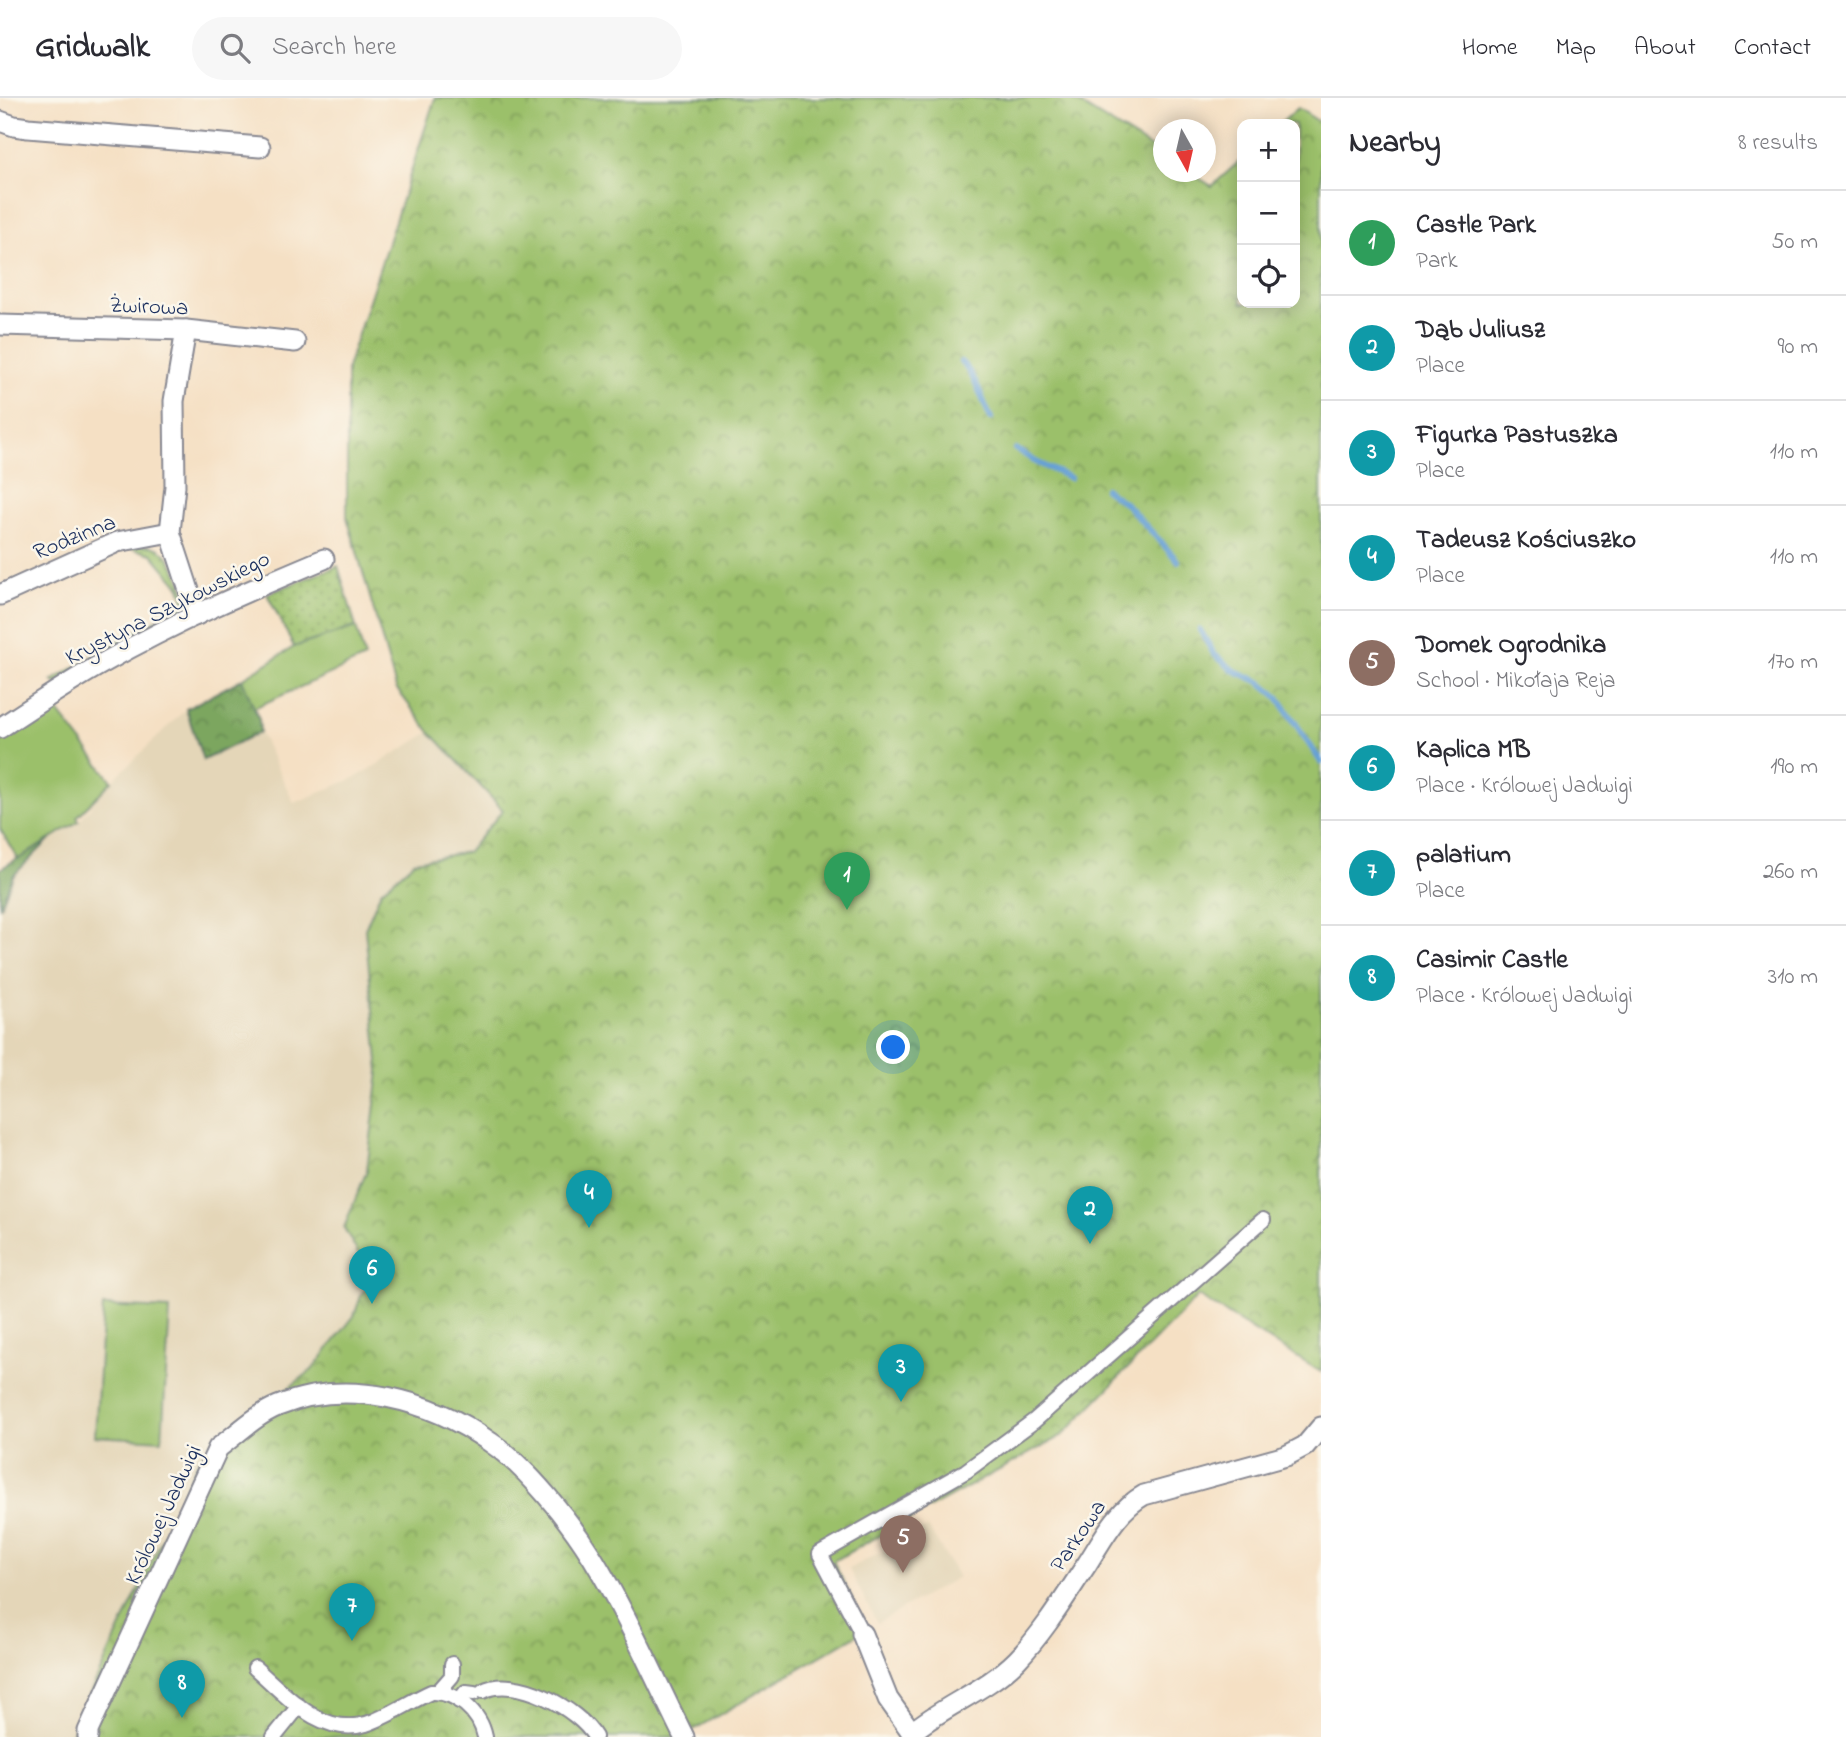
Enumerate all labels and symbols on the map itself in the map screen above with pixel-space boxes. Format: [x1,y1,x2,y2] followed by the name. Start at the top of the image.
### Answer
[1153,119,1216,182] north arrow
[109,290,189,325] street label: Żwirowa
[29,507,121,570] street label: Rodzinna
[60,543,277,677] street label: Krystyna Szykowskiego
[824,852,870,910] pin: 1
[876,1030,910,1064] your location
[566,1170,612,1228] pin: 4
[1067,1186,1113,1244] pin: 2
[349,1246,395,1304] pin: 6
[878,1344,924,1402] pin: 3
[117,1439,212,1591] street label: Królowej Jadwigi
[1043,1494,1115,1579] street label: Parkowa
[880,1515,926,1573] pin: 5
[329,1583,375,1641] pin: 7
[159,1660,205,1718] pin: 8

